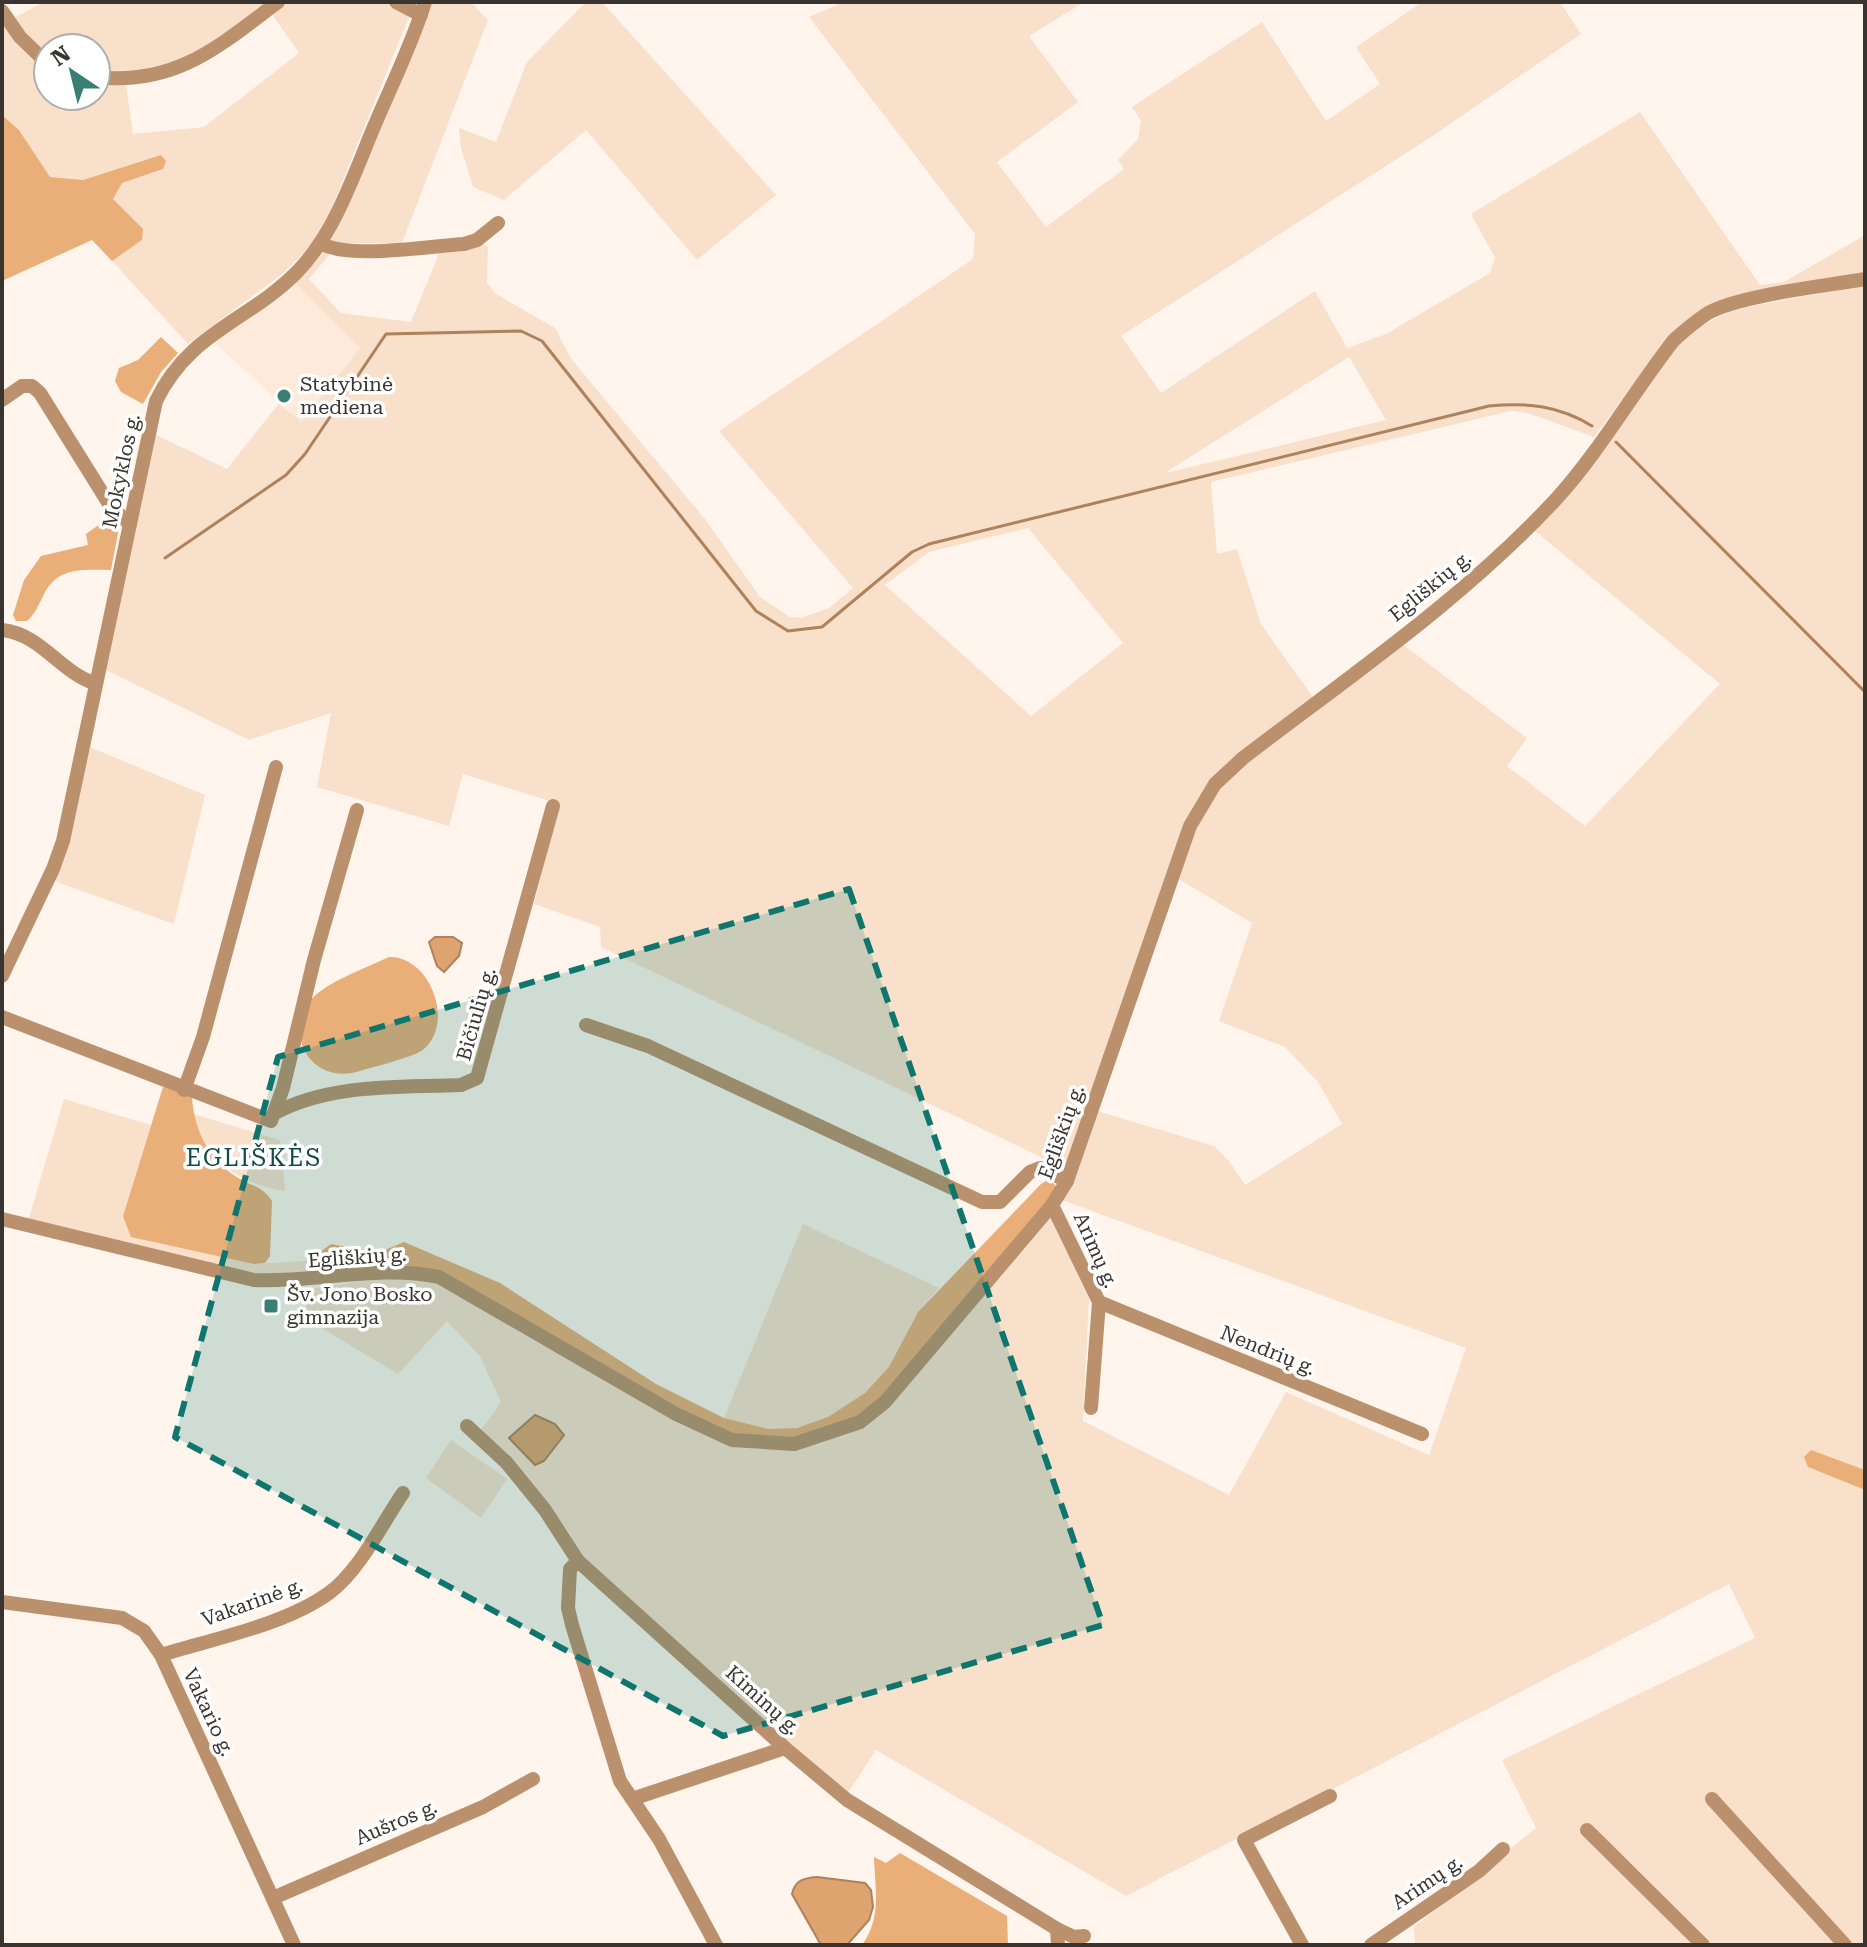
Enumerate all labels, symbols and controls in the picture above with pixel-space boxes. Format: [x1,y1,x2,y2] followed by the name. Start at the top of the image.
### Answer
[32,32,112,112] north arrow
[47,41,75,71] text: N
[300,372,393,419] place label: Statybinė mediena
[275,387,293,405] marker: Statybinė mediena
[97,412,145,530] street label: Mokyklos g.
[1384,546,1476,626] street label: Egliškių g.
[451,965,501,1063] street label: Bičiulių g.
[1033,1081,1089,1183] street label: Egliškių g.
[186,1143,322,1172] district label: EGLIŠKĖS
[1069,1209,1123,1291] street label: Arimų g.
[307,1242,407,1272] street label: Egliškių g.
[287,1282,433,1329] place label: Šv. Jono Bosko gimnazija
[262,1297,280,1315] marker: Šv. Jono Bosko gimnazija
[1217,1320,1319,1380] street label: Nendrių g.
[198,1573,306,1631] street label: Vakarinė g.
[721,1660,805,1740] street label: Kiminų g.
[178,1664,240,1760] street label: Vakario g.
[351,1794,441,1850] street label: Aušros g.
[1387,1850,1467,1914] street label: Arimų g.

